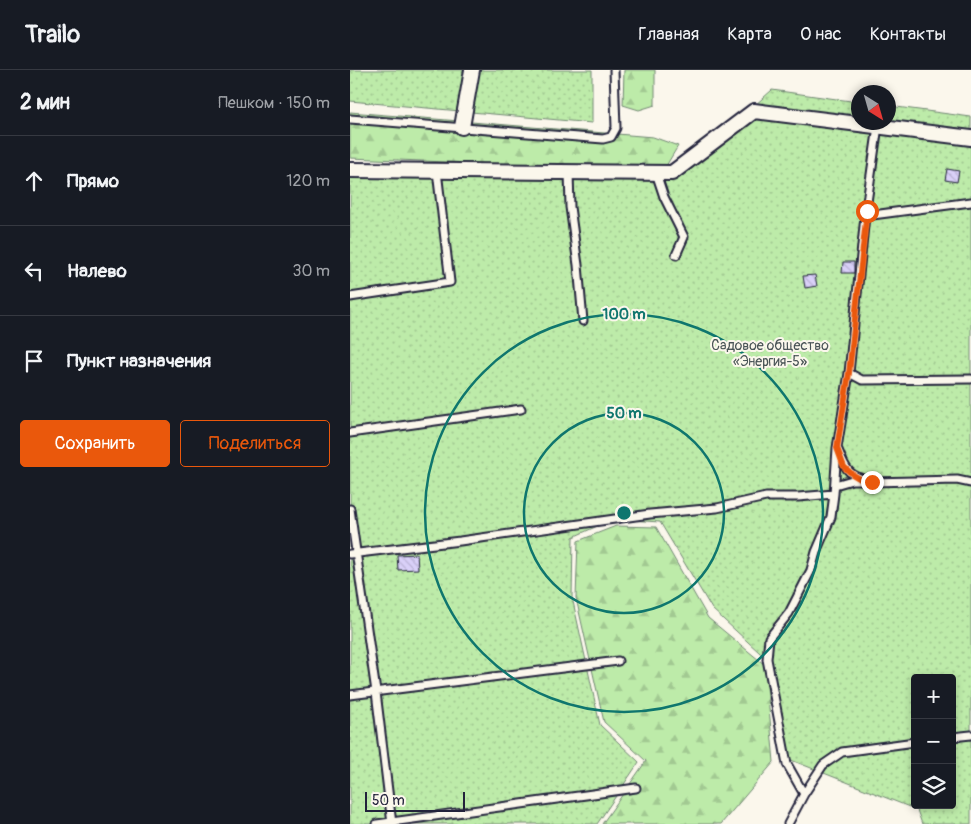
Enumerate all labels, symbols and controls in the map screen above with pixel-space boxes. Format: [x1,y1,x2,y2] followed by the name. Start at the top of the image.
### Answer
[25,20,80,49] text: Trailo
[638,23,699,46] text: Главная
[727,23,772,46] text: Карта
[800,23,842,46] text: О нас
[870,23,946,46] text: Контакты
[851,85,896,130] north arrow
[20,89,70,116] text: 2 мин
[218,93,330,113] text: Пешком · 150 m
[20,167,48,195] icon: ahead
[67,169,119,193] text: Прямо
[286,171,330,191] text: 120 m
[856,200,879,223] route start
[20,257,48,285] icon: left
[67,259,127,283] text: Налево
[292,261,330,281] text: 30 m
[603,305,645,324] text: 100 m
[711,337,829,370] park label: Садовое общество «Энергия-5»
[20,347,48,375] icon: arrive
[67,349,211,373] text: Пункт назначения
[607,404,641,423] text: 50 m
[20,420,170,467] button: Сохранить
[180,420,330,467] button: Поделиться
[861,471,884,494] route end
[615,504,633,522] centre of rings
[911,674,956,809] map controls
[911,674,956,719] button: +
[911,719,956,764] button: −
[911,764,956,809] button: layers
[365,789,465,812] scale bar
[372,792,405,809] text: 50 m

